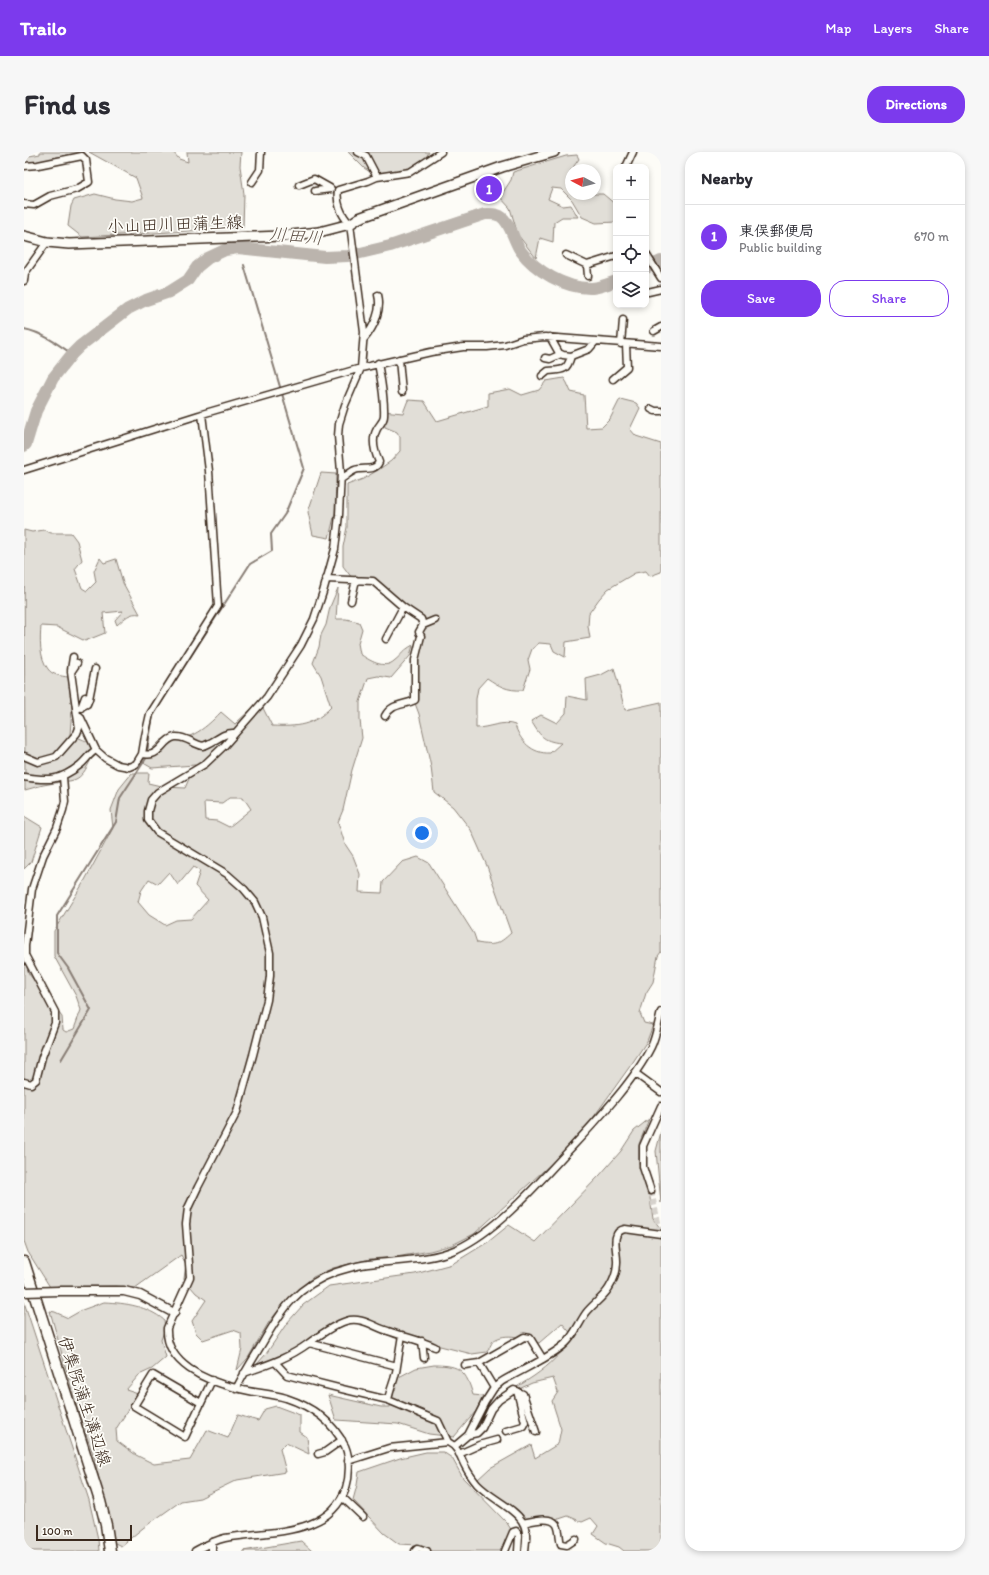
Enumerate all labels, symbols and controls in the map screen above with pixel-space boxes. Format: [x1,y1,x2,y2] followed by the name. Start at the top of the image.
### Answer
[20,17,67,40] text: Trailo
[826,20,851,37] text: Map
[873,20,912,37] text: Layers
[934,20,969,37] text: Share
[867,86,965,123] button: Directions
[24,87,111,121] text: Find us
[565,164,601,200] north arrow
[613,164,649,308] map controls
[613,164,649,200] button: +
[701,168,753,188] text: Nearby
[476,174,502,204] pin: 1
[613,200,649,236] button: −
[107,212,243,236] street label: 小山田川田蒲生線
[739,222,814,240] text: 東俣郵便局
[268,223,324,249] water label: 川田川
[711,229,717,244] text: 1
[914,229,949,244] text: 670 m
[613,236,649,272] button: locate
[739,240,822,255] text: Public building
[613,272,649,308] button: layers
[701,280,821,317] button: Save
[829,280,949,317] button: Share
[412,823,432,843] your location
[54,1333,116,1469] street label: 伊集院蒲生溝辺線
[36,1523,132,1542] scale bar
[42,1525,72,1538] text: 100 m

